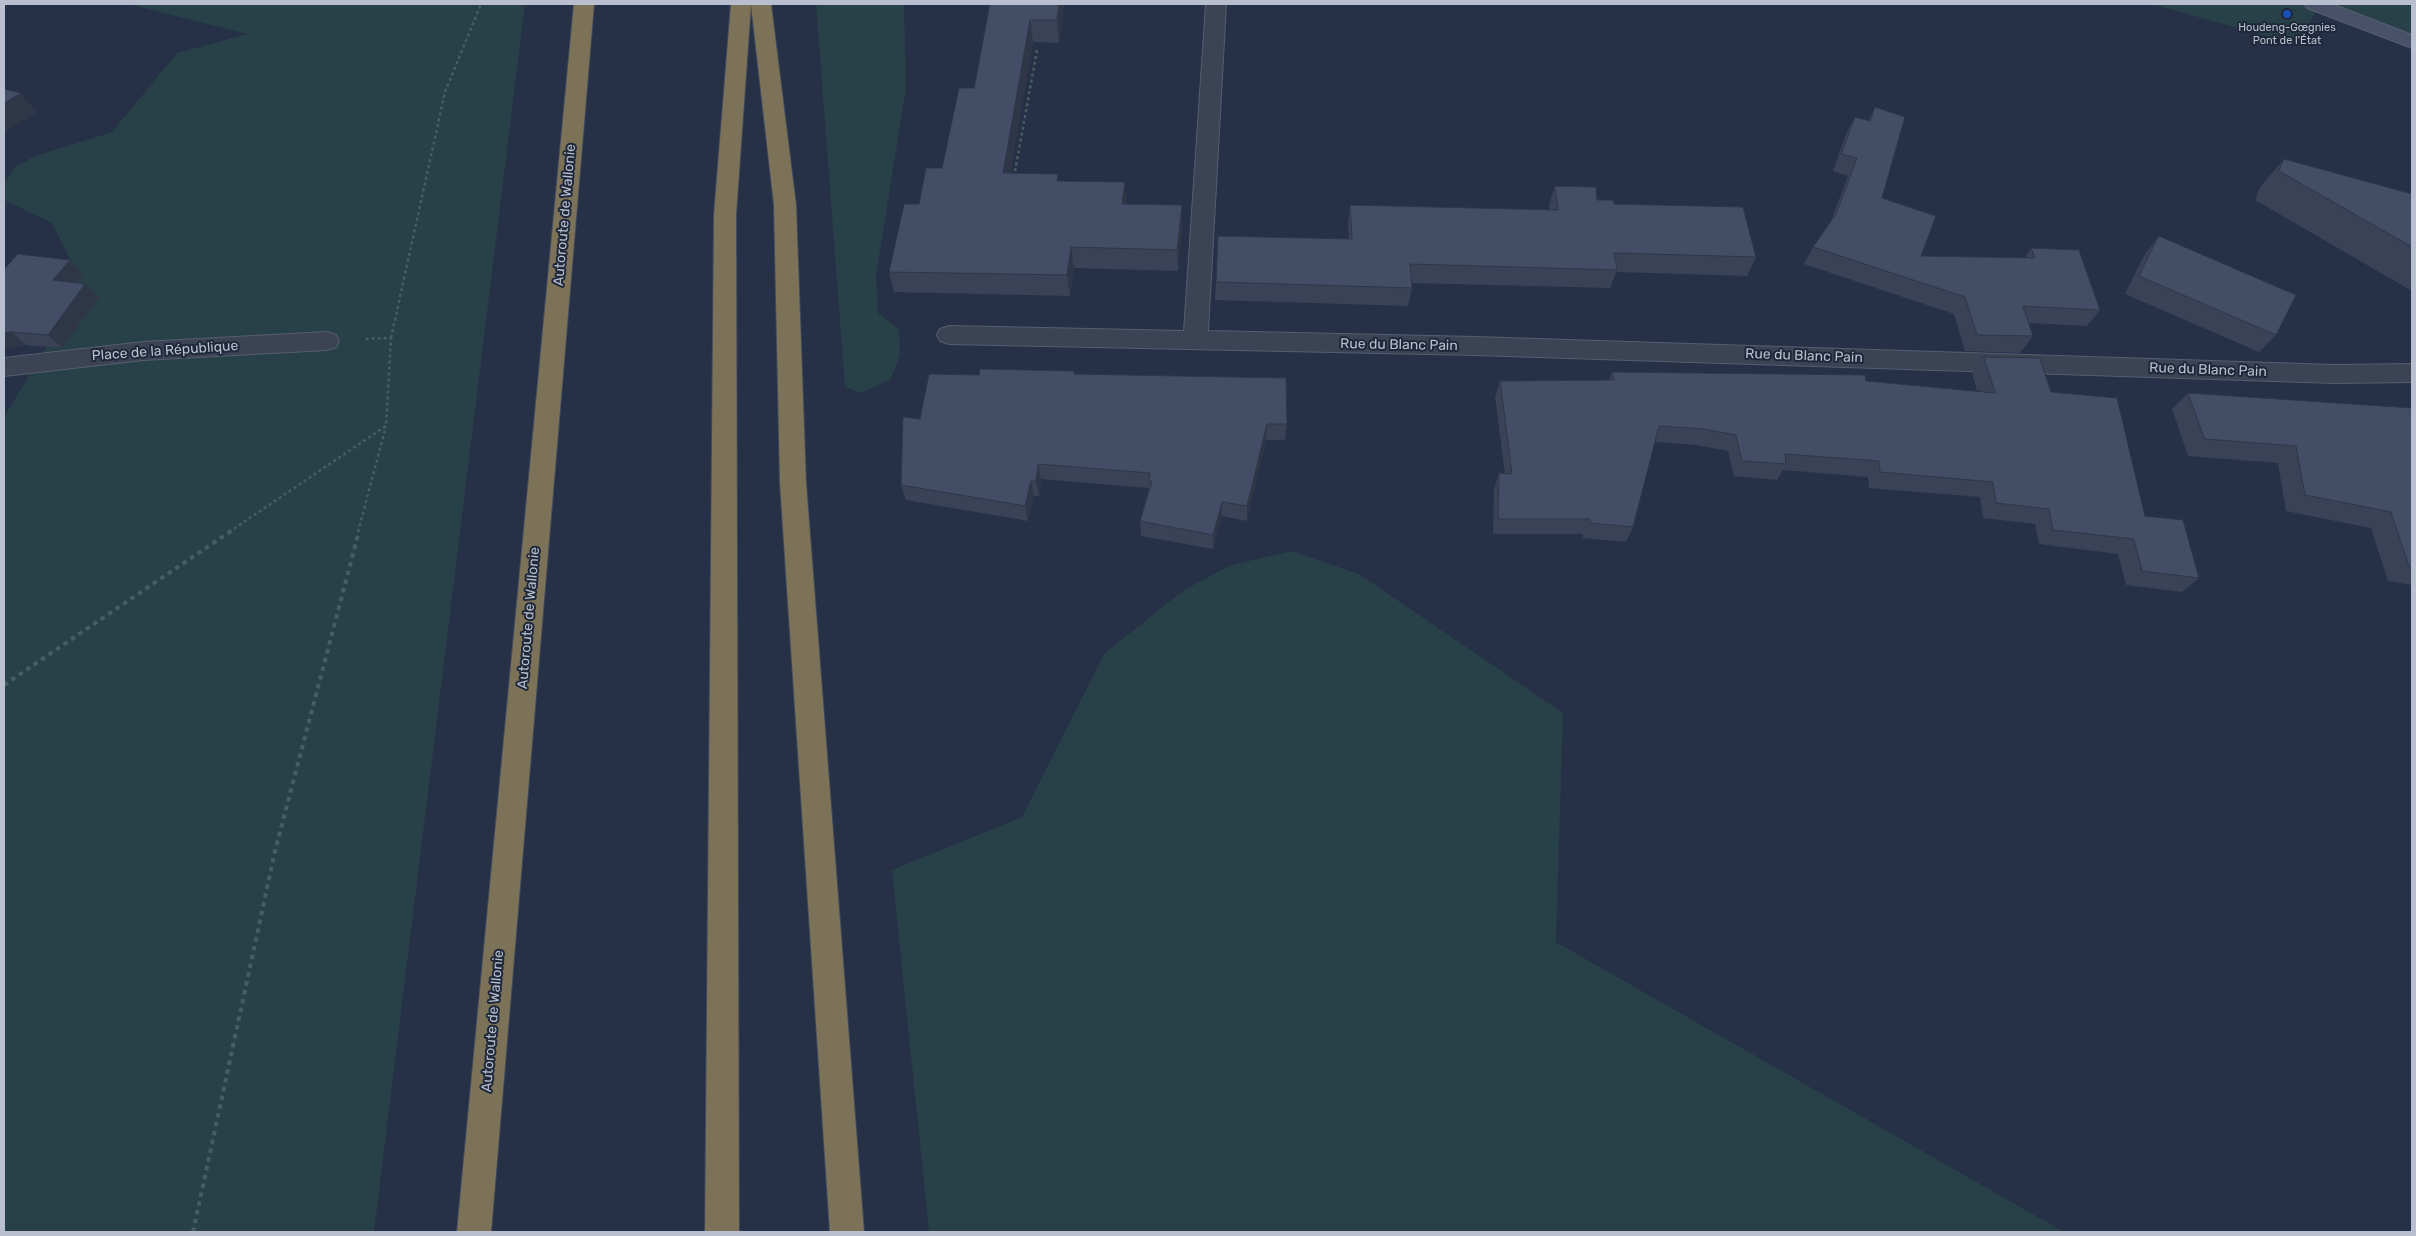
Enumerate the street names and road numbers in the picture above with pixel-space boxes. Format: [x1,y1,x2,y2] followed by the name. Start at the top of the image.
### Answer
[550,143,580,287] street label: Autoroute de Wallonie
[1340,336,1458,354] street label: Rue du Blanc Pain
[91,338,239,364] street label: Place de la République
[1745,346,1863,366] street label: Rue du Blanc Pain
[2149,360,2267,380] street label: Rue du Blanc Pain
[514,546,544,690] street label: Autoroute de Wallonie
[478,949,508,1093] street label: Autoroute de Wallonie

